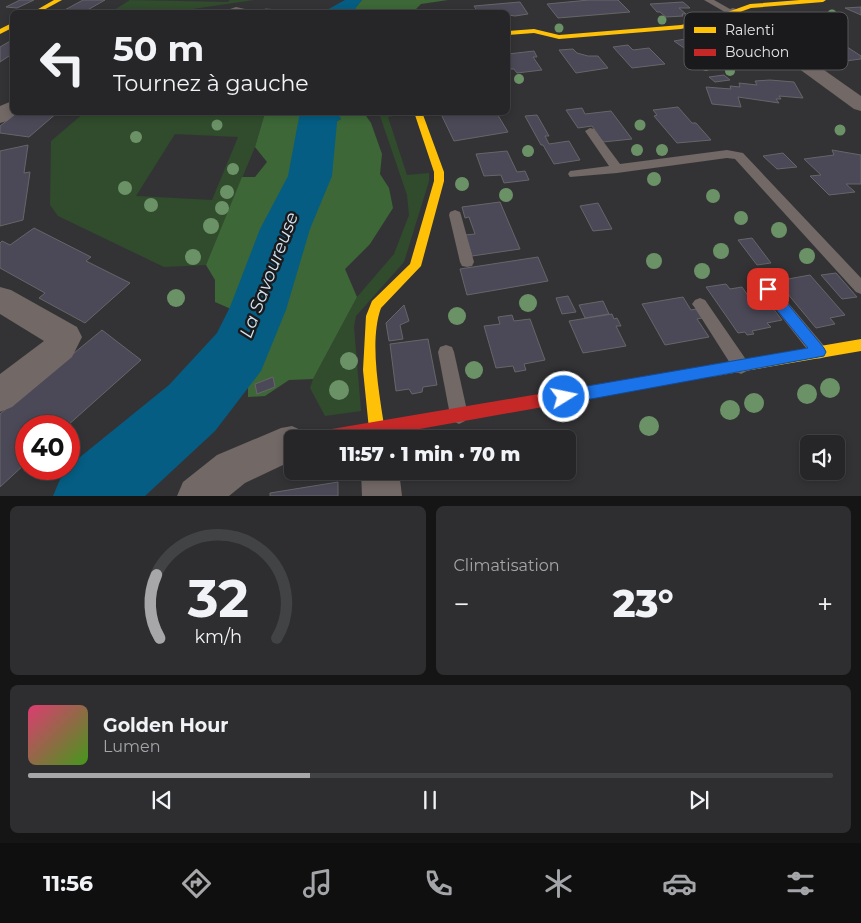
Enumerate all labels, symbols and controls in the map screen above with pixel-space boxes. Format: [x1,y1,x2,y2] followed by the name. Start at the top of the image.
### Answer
[684,12,848,70] legend
[725,21,774,39] text: Ralenti
[113,27,204,70] text: 50 m
[30,30,95,95] icon: left
[725,43,789,61] text: Bouchon
[113,70,309,97] text: Tournez à gauche
[235,209,303,341] water label: La Savoureuse
[747,268,789,310] pin
[754,275,782,303] icon: arrive
[537,370,589,422] position arrow
[15,415,80,480] speed limit sign: 40
[800,435,845,480] map controls
[800,435,845,480] button: sound
[340,443,520,466] text: 11:57 · 1 min · 70 m
[454,556,560,575] text: Climatisation
[186,567,248,630] text: 32
[613,580,674,627] text: 23°
[454,587,470,621] text: −
[817,587,833,621] text: +
[194,626,242,647] text: km/h
[103,714,229,737] text: Golden Hour
[103,737,161,756] text: Lumen
[148,786,176,814] icon: previous
[416,786,444,814] icon: pause
[685,786,713,814] icon: next
[179,866,214,901] icon: directions
[300,866,335,901] icon: music
[421,866,456,901] icon: phone
[541,866,576,901] icon: climate
[662,866,697,901] icon: car
[783,866,818,901] icon: filters
[43,870,93,897] text: 11:56

